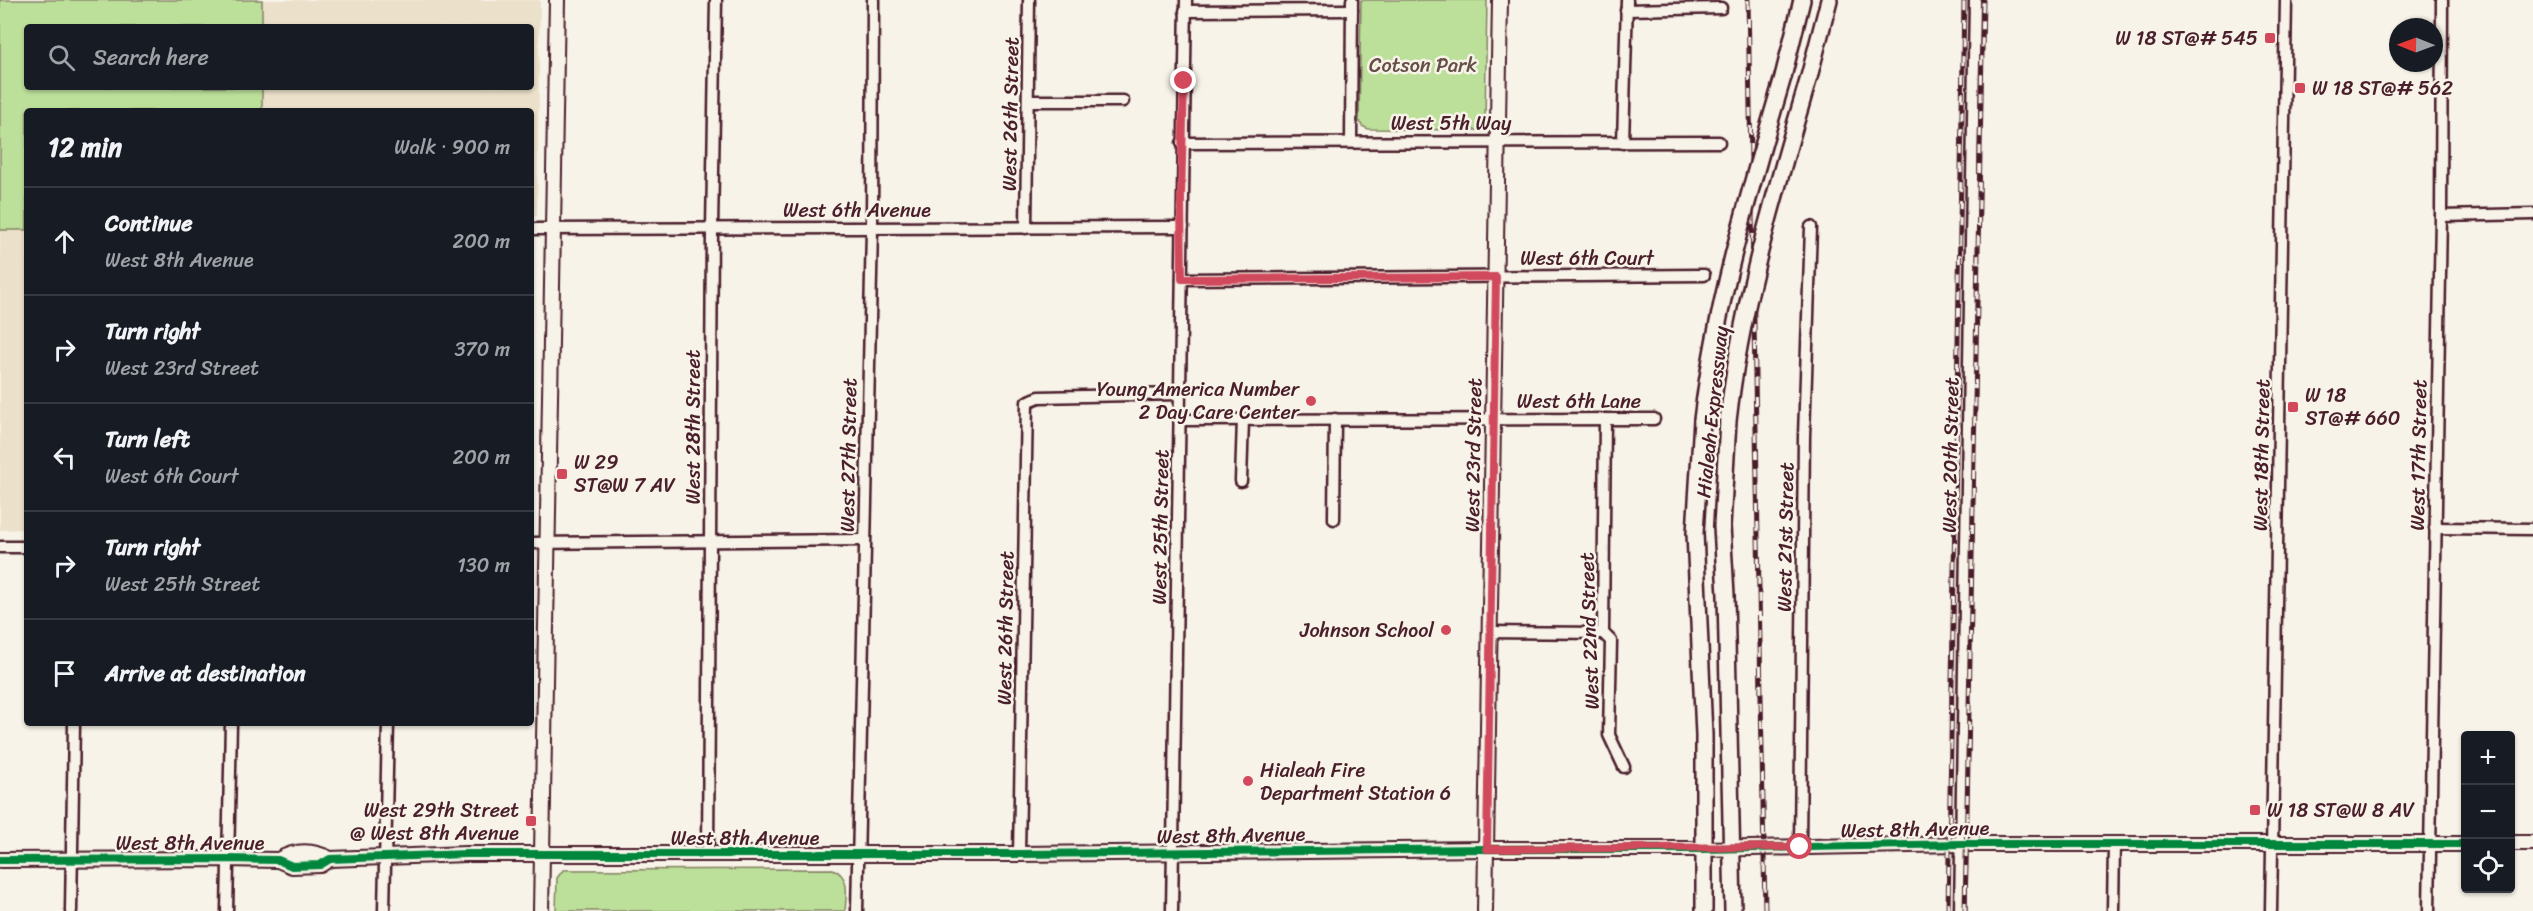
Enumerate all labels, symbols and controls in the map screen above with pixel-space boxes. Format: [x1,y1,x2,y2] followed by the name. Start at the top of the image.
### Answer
[2389,18,2443,72] north arrow
[2115,21,2258,56] place label: W 18 ST@# 545
[24,24,534,90] search box
[2263,31,2277,45] marker: W 18 ST@# 545
[992,36,1029,191] street label: West 26th Street
[93,38,209,77] text: Search here
[45,41,78,74] icon: search
[1369,48,1477,83] park label: Cotson Park
[1170,67,1196,93] route end
[2312,71,2453,106] place label: W 18 ST@# 562
[2293,81,2307,95] marker: W 18 ST@# 562
[1391,106,1512,141] street label: West 5th Way
[48,124,122,170] text: 12 min
[394,130,510,165] text: Walk · 900 m
[783,193,931,228] street label: West 6th Avenue
[105,204,193,243] text: Continue
[453,224,510,259] text: 200 m
[48,225,81,258] icon: ahead
[1520,241,1655,276] street label: West 6th Court
[105,243,254,278] text: West 8th Avenue
[105,312,200,351] text: Turn right
[1686,324,1739,500] street label: Hialeah Expressway
[454,332,510,367] text: 370 m
[48,333,81,366] icon: right
[676,349,711,504] street label: West 28th Street
[105,351,259,386] text: West 23rd Street
[1097,372,1301,430] place label: Young America Number 2 Day Care Center
[830,377,867,532] street label: West 27th Street
[1455,377,1492,532] street label: West 23rd Street
[1932,377,1969,533] street label: West 20th Street
[2243,378,2280,531] street label: West 18th Street
[2305,378,2400,436] place label: W 18 ST@# 660
[2400,379,2437,531] street label: West 17th Street
[1517,384,1641,419] street label: West 6th Lane
[1304,394,1318,408] marker: Young America Number 2 Day Care Center
[2286,400,2300,414] marker: W 18 ST@# 660
[105,420,190,459] text: Turn left
[453,440,510,475] text: 200 m
[48,441,81,474] icon: left
[574,445,675,503] place label: W 29 ST@W 7 AV
[1142,449,1179,605] street label: West 25th Street
[105,459,239,494] text: West 6th Court
[1767,462,1804,612] street label: West 21st Street
[555,467,569,481] marker: W 29 ST@W 7 AV
[105,528,200,567] text: Turn right
[457,548,510,583] text: 130 m
[48,549,81,582] icon: right
[987,550,1024,705] street label: West 26th Street
[1569,552,1610,710] street label: West 22nd Street
[105,567,260,602] text: West 25th Street
[1299,613,1435,648] place label: Johnson School
[1439,623,1453,637] marker: Johnson School
[105,654,306,693] text: Arrive at destination
[48,657,81,690] icon: arrive
[2461,731,2515,893] map controls
[2461,731,2515,785] button: +
[1260,753,1451,811] place label: Hialeah Fire Department Station 6
[1241,774,1255,788] marker: Hialeah Fire Department Station 6
[2461,785,2515,839] button: −
[350,793,519,851] place label: West 29th Street @ West 8th Avenue
[2267,793,2415,828] place label: W 18 ST@W 8 AV
[2248,803,2262,817] marker: W 18 ST@W 8 AV
[1840,811,1990,848] street label: West 8th Avenue
[524,814,538,828] marker: West 29th Street @ West 8th Avenue
[1156,817,1306,854] street label: West 8th Avenue
[671,821,820,856] street label: West 8th Avenue
[116,826,265,861] street label: West 8th Avenue
[1786,833,1812,859] route start
[2461,839,2515,893] button: locate

